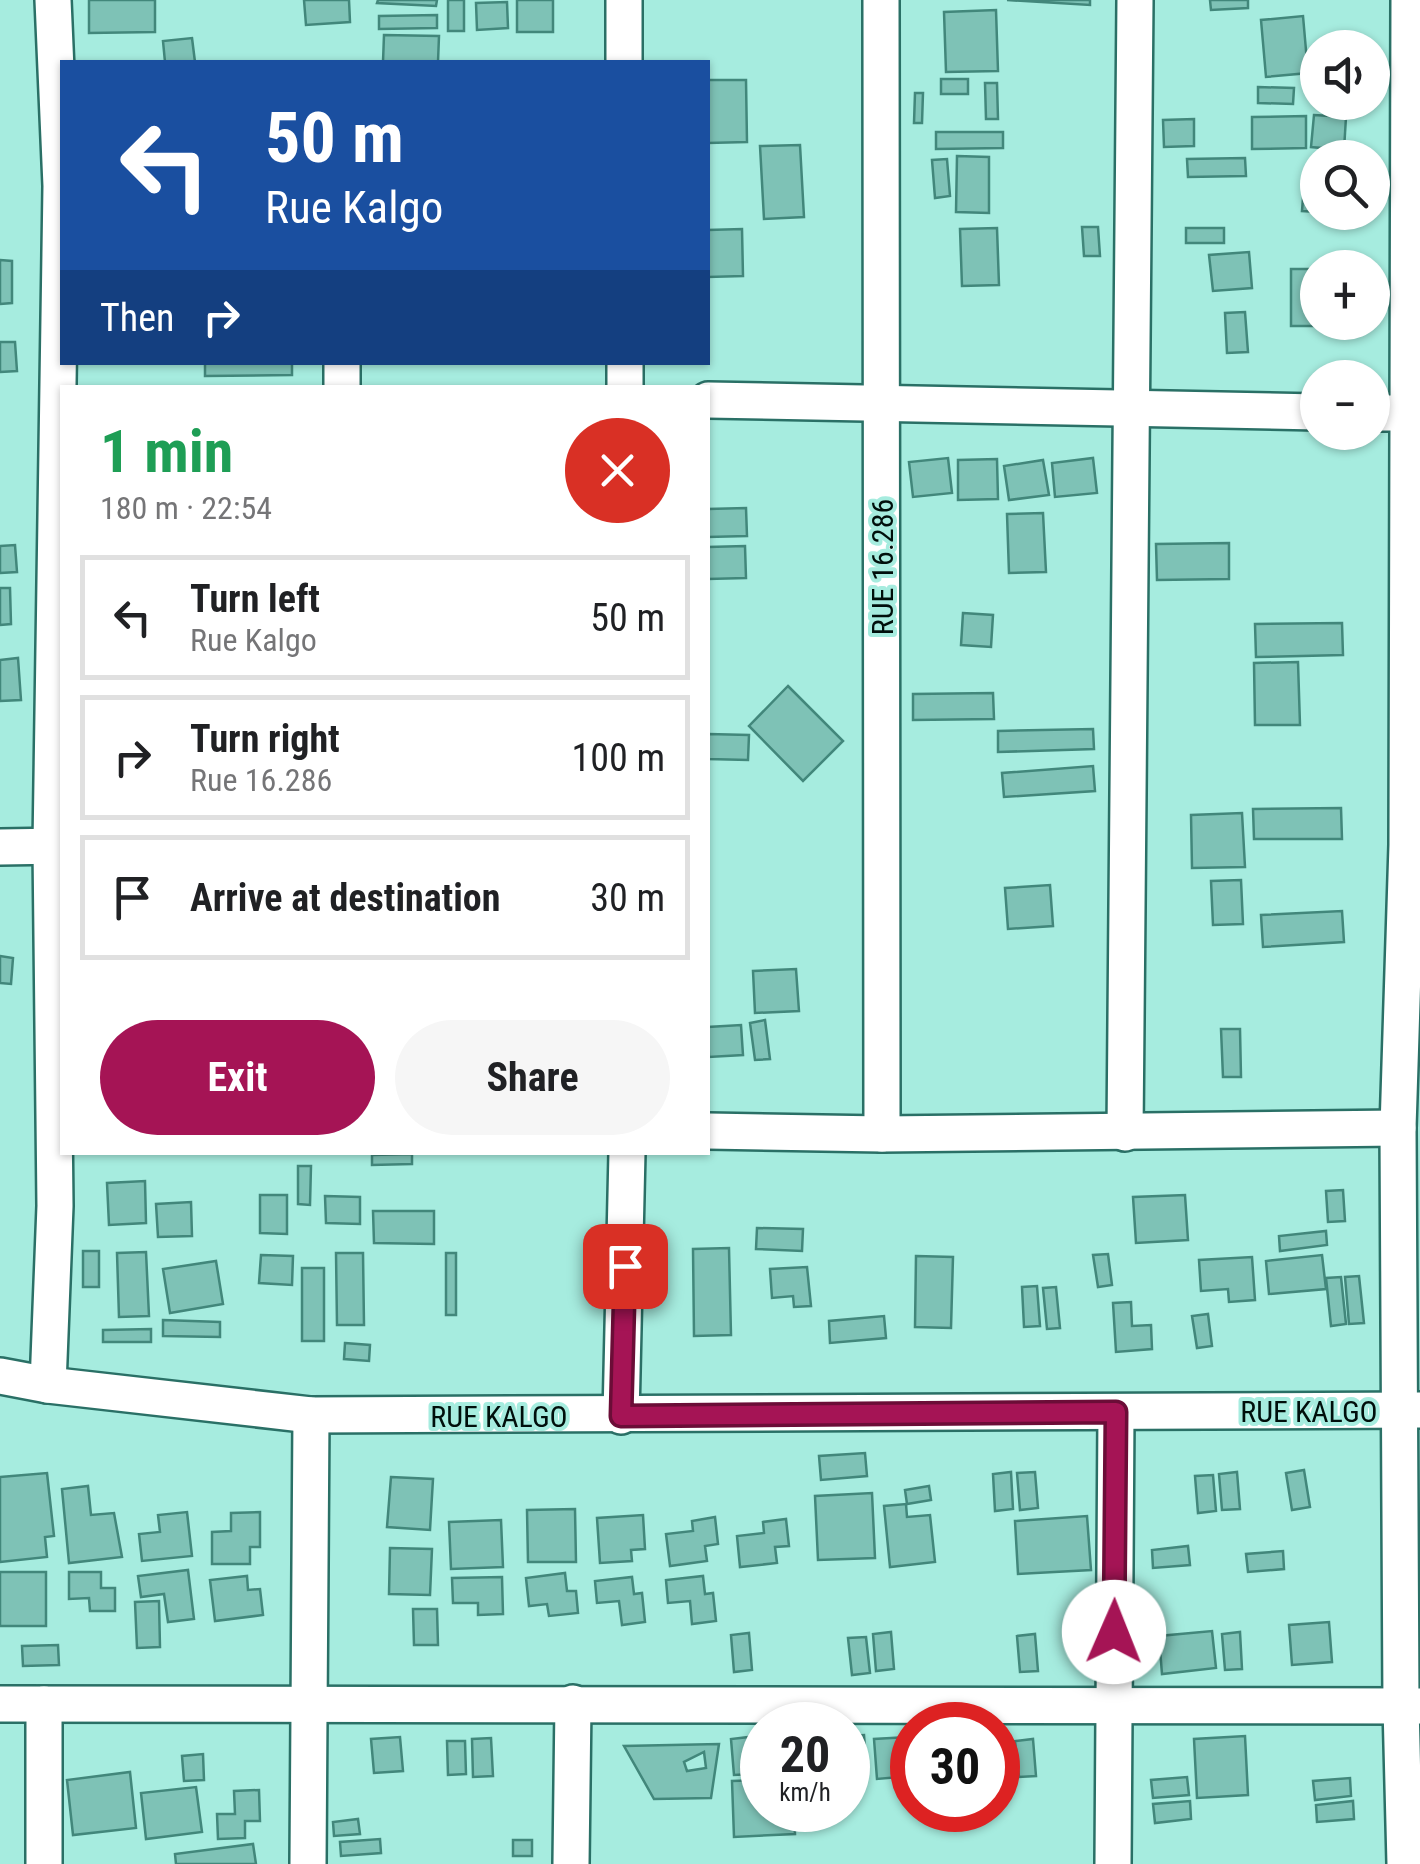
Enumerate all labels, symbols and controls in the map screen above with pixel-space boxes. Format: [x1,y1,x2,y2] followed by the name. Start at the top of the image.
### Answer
[1300,30,1390,450] map controls
[1300,30,1390,120] button: sound
[265,97,404,179] text: 50 m
[100,100,230,230] icon: left
[1300,140,1390,230] button: search
[265,181,443,234] text: Rue Kalgo
[1300,250,1390,340] button: +
[194,290,249,345] icon: right
[100,296,174,340] text: Then
[1300,360,1390,450] button: −
[100,416,233,487] text: 1 min
[565,418,670,523] button: close
[100,489,272,527] text: 180 m · 22:54
[865,499,900,635] street label: RUE 16.286
[190,577,320,621] text: Turn left
[105,590,160,645] icon: left
[590,596,665,640] text: 50 m
[190,621,317,659] text: Rue Kalgo
[190,717,340,761] text: Turn right
[105,730,160,785] icon: right
[571,736,665,780] text: 100 m
[190,761,332,799] text: Rue 16.286
[105,870,160,925] icon: arrive
[190,876,500,920] text: Arrive at destination
[590,876,665,920] text: 30 m
[100,1020,375,1135] button: Exit
[395,1020,670,1135] button: Share
[583,1224,668,1309] pin
[598,1239,653,1294] icon: arrive
[1240,1394,1378,1429] street label: RUE KALGO
[430,1399,568,1434] street label: RUE KALGO
[1062,1580,1166,1684] position arrow
[890,1702,1020,1832] speed limit sign: 30
[780,1726,830,1784] text: 20
[779,1778,831,1807] text: km/h

